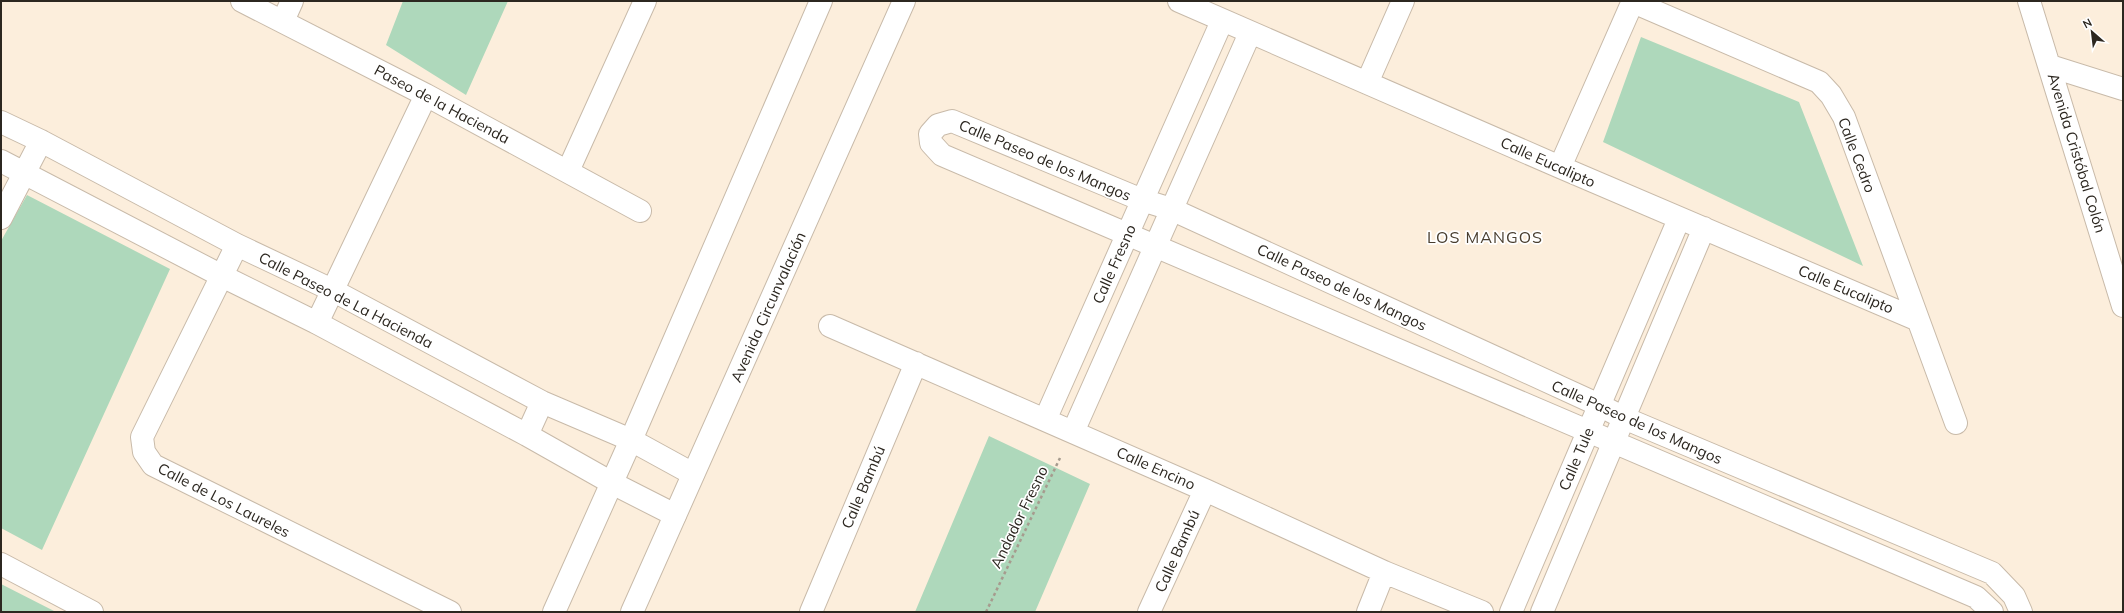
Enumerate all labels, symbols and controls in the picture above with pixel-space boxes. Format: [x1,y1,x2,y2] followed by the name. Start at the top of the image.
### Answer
[2072,12,2112,52] north arrow
[2080,15,2094,31] text: N
[371,60,513,148] street label: Paseo de la Hacienda
[2044,71,2110,235] street label: Avenida Cristóbal Colón
[956,115,1134,205] street label: Calle Paseo de los Mangos
[1834,115,1880,195] street label: Calle Cedro
[1498,133,1598,191] street label: Calle Eucalipto
[1088,221,1140,307] street label: Calle Fresno
[1427,227,1543,247] district label: LOS MANGOS
[726,229,810,385] street label: Avenida Circunvalación
[1254,239,1430,335] street label: Calle Paseo de los Mangos
[256,248,436,352] street label: Calle Paseo de La Hacienda
[1795,260,1897,318] street label: Calle Eucalipto
[1549,376,1725,468] street label: Calle Paseo de los Mangos
[1554,425,1598,493] street label: Calle Tule
[1114,442,1198,494] street label: Calle Encino
[837,443,889,531] street label: Calle Bambú
[155,458,293,542] street label: Calle de Los Laureles
[986,463,1052,571] street label: Andador Fresno
[1150,507,1204,595] street label: Calle Bambú

